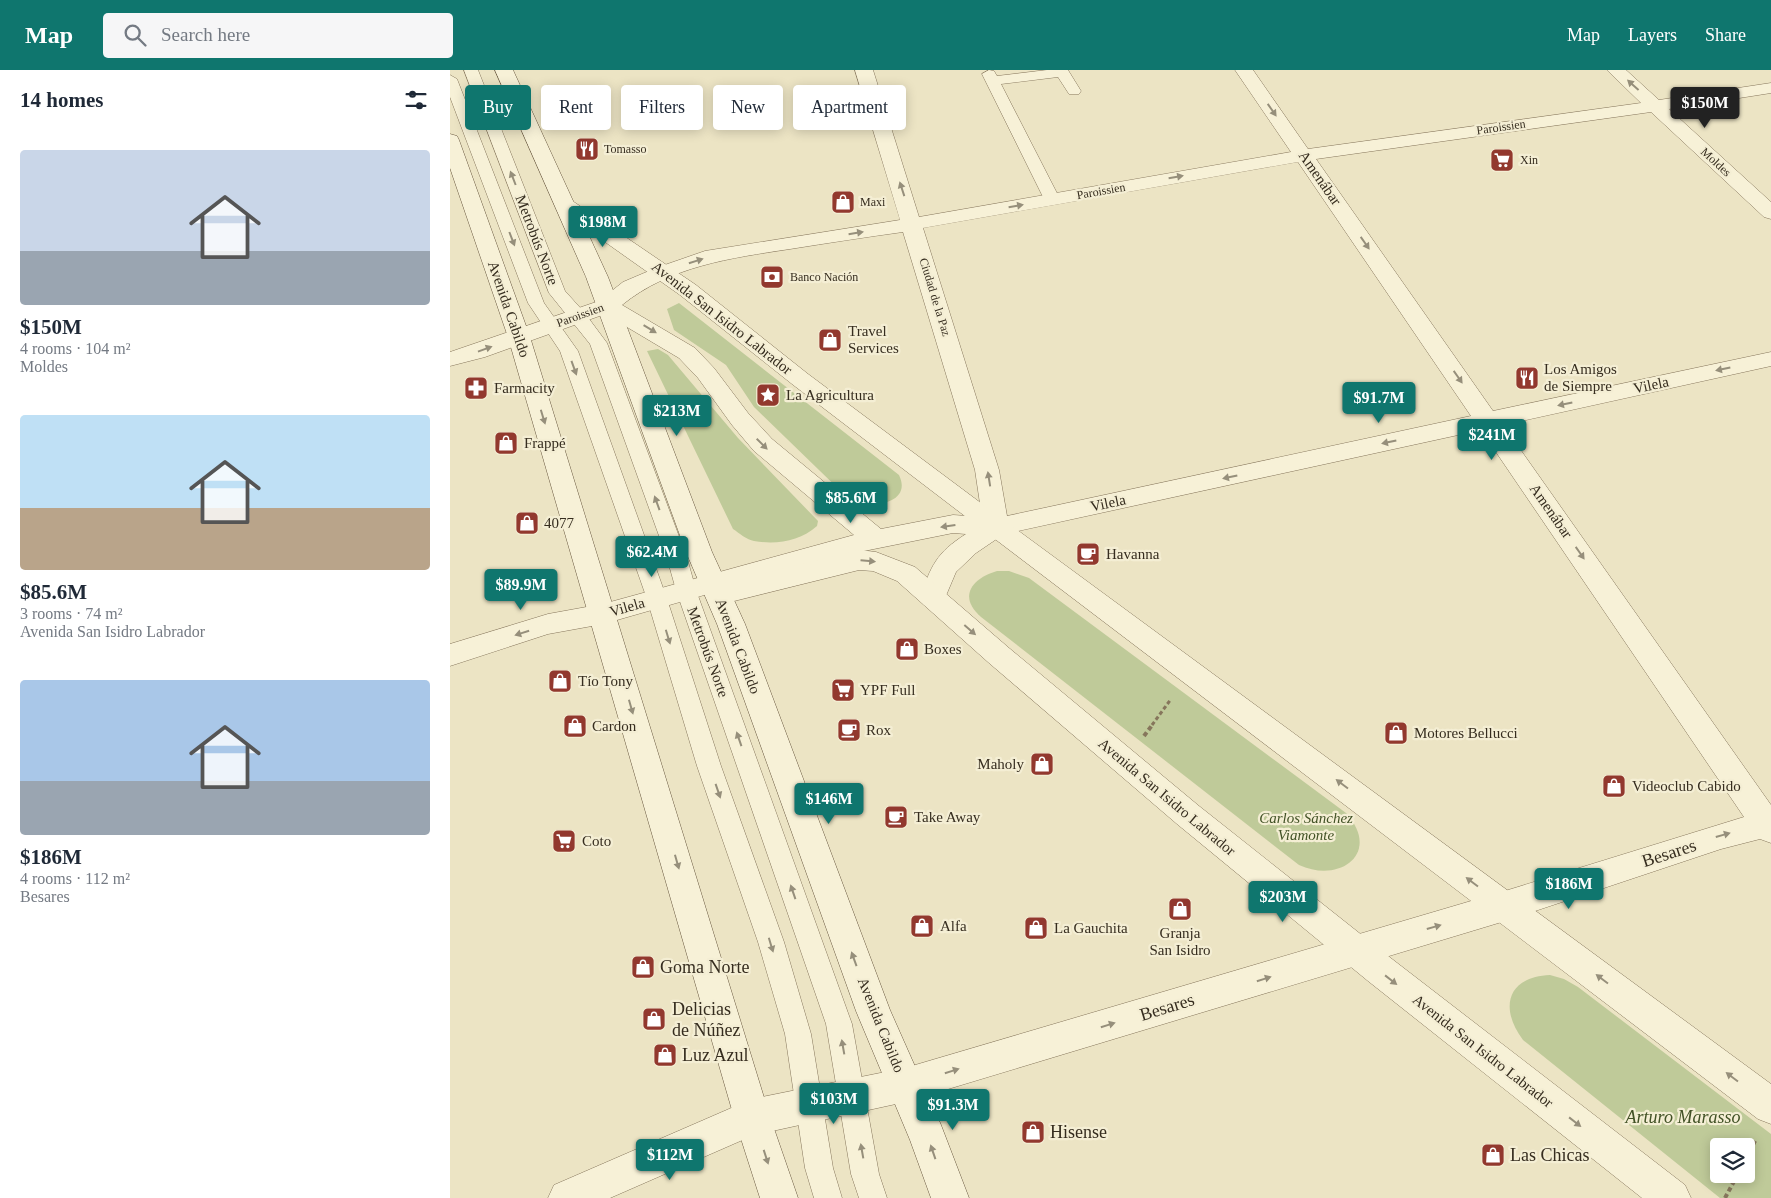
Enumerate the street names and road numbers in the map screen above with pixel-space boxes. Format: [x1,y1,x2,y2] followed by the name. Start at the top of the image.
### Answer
[1476,117,1526,137] street label: Paroissien
[1698,145,1734,180] street label: Moldes
[1296,148,1344,208] street label: Amenábar
[1075,180,1127,202] street label: Paroissien
[512,193,562,288] street label: Metrobús Norte
[916,256,954,338] street label: Ciudad de la Paz
[649,258,795,378] street label: Avenida San Isidro Labrador
[485,259,533,359] street label: Avenida Cabildo
[554,300,606,330] street label: Paroissien
[1632,373,1670,397] street label: Vilela
[1527,481,1575,541] street label: Amenábar
[1089,491,1127,515] street label: Vilela
[608,594,647,620] street label: Vilela
[712,596,764,696] street label: Avenida Cabildo
[684,604,732,700] street label: Metrobús Norte
[1095,735,1239,859] street label: Avenida San Isidro Labrador
[1639,835,1699,871] street label: Besares
[855,975,907,1075] street label: Avenida Cabildo
[1137,989,1197,1025] street label: Besares
[1410,991,1556,1111] street label: Avenida San Isidro Labrador

